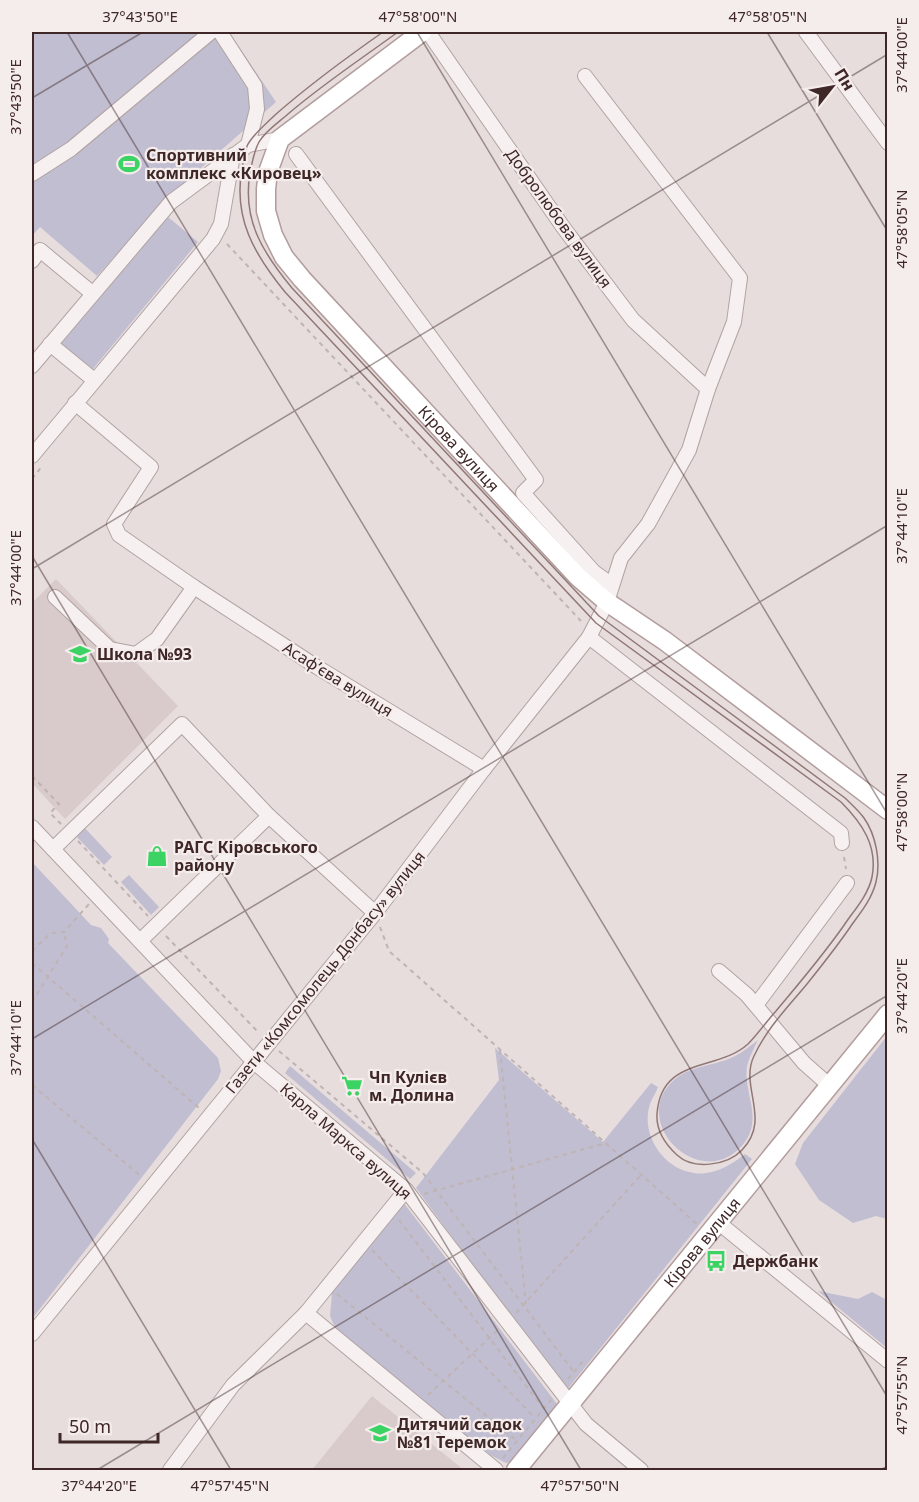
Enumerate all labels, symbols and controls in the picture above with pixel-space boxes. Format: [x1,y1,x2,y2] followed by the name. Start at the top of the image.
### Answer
[102,6,178,26] text: 37°43'50"E
[379,6,457,26] text: 47°58'00"N
[729,6,807,26] text: 47°58'05"N
[891,17,911,93] text: 37°44'00"E
[802,57,862,117] north arrow
[5,59,25,135] text: 37°43'50"E
[830,64,860,95] text: Пн
[146,144,322,184] place label: Cпортивний комплекс «Кировец»
[501,144,617,292] street label: Добролюбова вулиця
[117,152,141,176] sports icon: Cпортивний комплекс «Кировец»
[891,190,911,268] text: 47°58'05"N
[413,401,504,496] street label: Кірова вулиця
[891,488,911,564] text: 37°44'10"E
[5,530,25,606] text: 37°44'00"E
[279,636,397,722] street label: Асаф’єва вулиця
[68,642,92,666] school or university icon: Школа №93
[97,643,192,665] place label: Школа №93
[891,773,911,851] text: 47°58'00"N
[174,836,318,876] place label: РАГС Кіровського району
[145,844,169,868] shop icon: РАГС Кіровського району
[220,846,430,1098] street label: Газети «Комсомолець Донбасу» вулиця
[891,958,911,1034] text: 37°44'20"E
[5,1000,25,1076] text: 37°44'10"E
[369,1066,454,1106] place label: Чп Кулієв м. Долина
[340,1074,364,1098] supermarket icon: Чп Кулієв м. Долина
[275,1078,417,1204] street label: Карла Маркса вулиця
[659,1193,745,1292] street label: Кірова вулиця
[704,1249,728,1273] bus stop icon: Держбанк
[733,1250,818,1272] place label: Держбанк
[891,1356,911,1434] text: 47°57'55"N
[60,1406,158,1444] scale bar
[397,1413,522,1453] place label: Дитячий садок №81 Теремок
[69,1414,111,1438] text: 50 m
[368,1421,392,1445] school or university icon: Дитячий садок №81 Теремок
[61,1475,137,1495] text: 37°44'20"E
[191,1475,269,1495] text: 47°57'45"N
[541,1475,619,1495] text: 47°57'50"N

